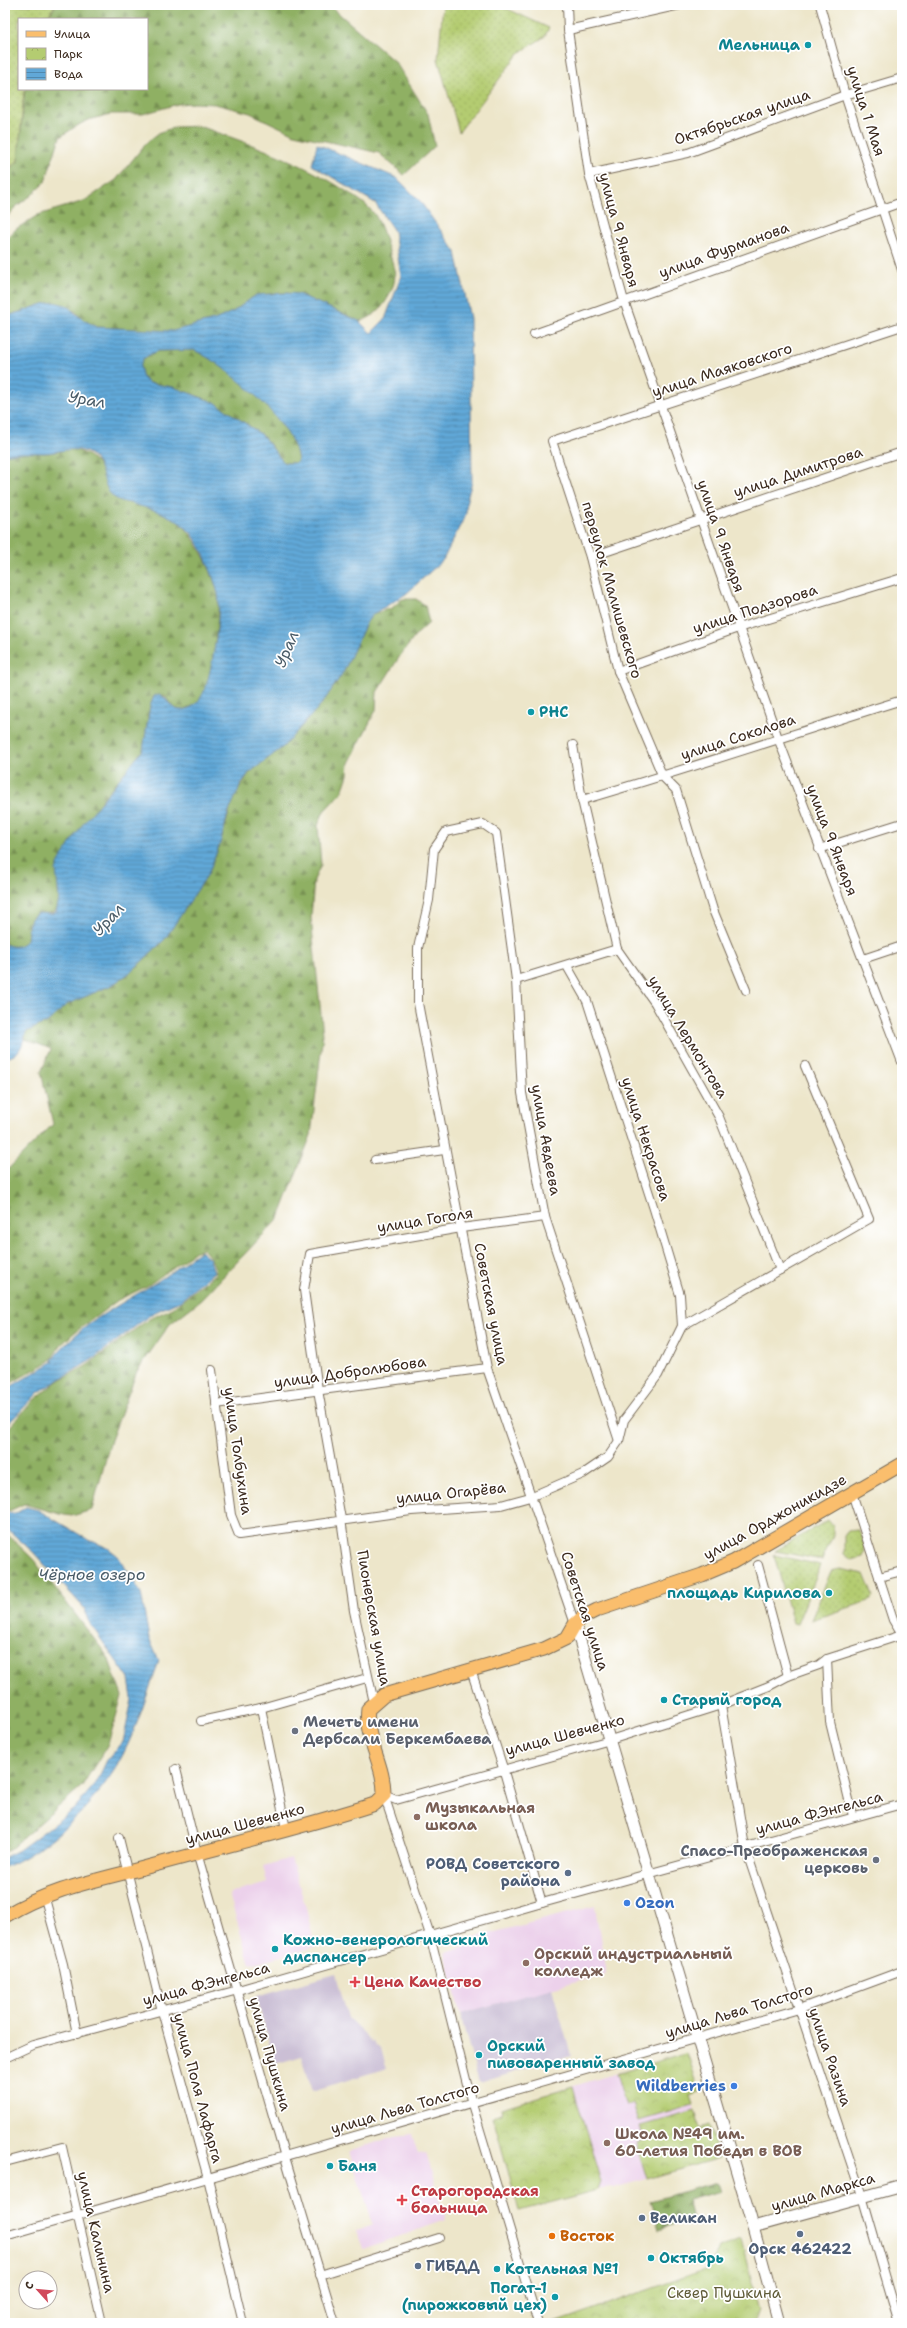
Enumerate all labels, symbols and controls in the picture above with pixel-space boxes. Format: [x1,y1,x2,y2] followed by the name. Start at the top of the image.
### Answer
[18,18,148,90] legend
[54,26,91,42] text: Улица
[718,35,801,55] place label: Мельница
[803,40,813,50] marker: Мельница
[54,46,83,62] text: Парк
[842,63,890,159] street label: улица 1 Мая
[54,66,83,82] text: Вода
[671,84,813,150] street label: Октябрьская улица
[594,170,644,290] street label: улица 9 Января
[656,217,792,283] street label: улица Фурманова
[649,338,795,402] street label: улица Маяковского
[67,386,107,413] water label: Урал
[731,441,866,502] street label: улица Димитрова
[692,477,750,595] street label: улица 9 Января
[577,499,647,681] street label: переулок Малишевского
[690,579,820,639] street label: улица Подзорова
[269,628,304,671] water label: Урал
[539,702,568,722] place label: РНС
[526,707,536,717] marker: РНС
[678,709,799,765] street label: улица Соколова
[802,781,862,899] street label: улица 9 Января
[88,898,129,940] water label: Урал
[643,972,733,1103] street label: улица Лермонтова
[617,1075,676,1204] street label: улица Некрасова
[526,1083,566,1198] street label: улица Авдеева
[376,1203,474,1237] street label: улица Гоголя
[469,1241,513,1367] street label: Советская улица
[273,1351,428,1393] street label: улица Добролюбова
[219,1386,257,1517] street label: улица Толбухина
[700,1469,850,1565] street label: улица Орджоникидзе
[395,1477,508,1509] street label: улица Огарёва
[352,1549,396,1688] street label: Пионерская улица
[556,1549,614,1674] street label: Советская улица
[39,1564,146,1585] water label: Чёрное озеро
[667,1583,822,1603] place label: площадь Кирилова
[824,1588,834,1598] marker: площадь Кирилова
[672,1690,782,1710] place label: Старый город
[659,1695,669,1705] marker: Старый город
[503,1709,627,1761] street label: улица Шевченко
[303,1712,492,1749] place label: Мечеть имени Дербсали Беркембаева
[290,1726,300,1736] marker: Мечеть имени Дербсали Беркембаева
[753,1786,885,1840] street label: улица Ф.Энгельса
[183,1798,307,1850] street label: улица Шевченко
[425,1798,535,1835] place label: Музыкальная школа
[412,1812,422,1822] marker: Музыкальная школа
[680,1841,868,1878] place label: Спасо-Преображенская церковь
[426,1854,561,1891] place label: РОВД Советского района
[871,1855,881,1865] marker: Спасо-Преображенская церковь
[563,1868,573,1878] marker: РОВД Советского района
[635,1893,675,1913] place label: Ozon
[622,1898,632,1908] marker: Ozon
[283,1930,489,1967] place label: Кожно-венерологический диспансер
[270,1944,280,1954] marker: Кожно-венерологический диспансер
[534,1944,733,1981] place label: Орский индустриальный колледж
[140,1957,272,2011] street label: улица Ф.Энгельса
[521,1958,531,1968] marker: Орский индустриальный колледж
[364,1972,482,1992] place label: Цена Качество
[349,1976,361,1988] marker: Цена Качество
[663,1979,815,2043] street label: улица Льва Толстого
[244,1995,296,2114] street label: улица Пушкина
[804,2005,856,2110] street label: улица Разина
[168,2011,228,2166] street label: улица Поля Лафарга
[487,2036,656,2073] place label: Орский пивоваренный завод
[474,2050,484,2060] marker: Орский пивоваренный завод
[636,2076,726,2096] place label: Wildberries
[328,2077,482,2139] street label: улица Льва Толстого
[729,2081,739,2091] marker: Wildberries
[615,2124,802,2161] place label: Школа №49 им. 60-летия Победы в ВОВ
[602,2138,612,2148] marker: Школа №49 им. 60-летия Победы в ВОВ
[338,2156,377,2176] place label: Баня
[325,2161,335,2171] marker: Баня
[769,2167,878,2216] street label: улица Маркса
[72,2169,120,2295] street label: улица Калинина
[411,2181,539,2218] place label: Старогородская больница
[396,2194,408,2206] marker: Старогородская больница
[650,2208,717,2228] place label: Великан
[637,2213,647,2223] marker: Великан
[560,2226,615,2246] place label: Восток
[795,2229,805,2239] marker: Орск 462422
[547,2231,557,2241] marker: Восток
[748,2239,852,2259] place label: Орск 462422
[659,2248,724,2268] place label: Октябрь
[646,2253,656,2263] marker: Октябрь
[426,2256,481,2276] place label: ГИБДД
[505,2259,619,2279] place label: Котельная №1
[413,2261,423,2271] marker: ГИБДД
[492,2264,502,2274] marker: Котельная №1
[18,2270,58,2310] north arrow
[402,2278,547,2315] place label: Погат-1 (пирожковый цех)
[21,2279,38,2292] text: С
[667,2283,782,2303] park label: Сквер Пушкина
[550,2292,560,2302] marker: Погат-1 (пирожковый цех)

